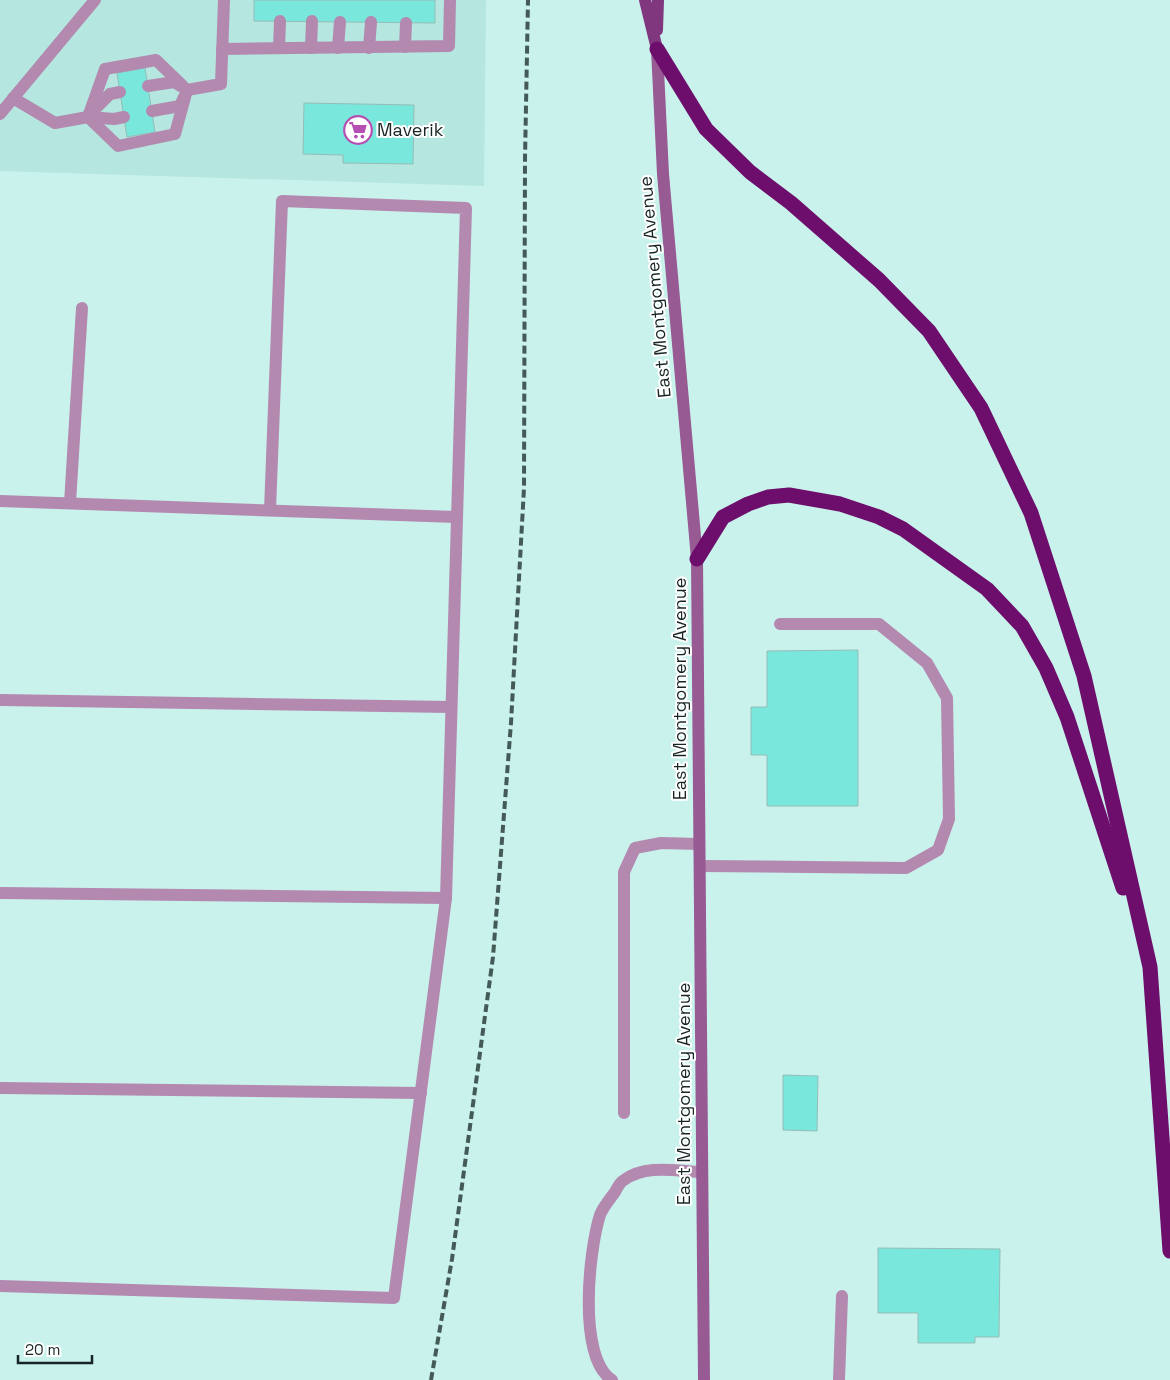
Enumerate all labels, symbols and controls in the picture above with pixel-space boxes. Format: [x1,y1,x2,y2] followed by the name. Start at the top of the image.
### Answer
[343,115,373,145] supermarket icon: Maverik
[377,118,444,141] place label: Maverik
[633,175,676,399] street label: East Montgomery Avenue
[668,578,691,800] street label: East Montgomery Avenue
[672,983,695,1205] street label: East Montgomery Avenue
[18,1332,91,1364] scale bar
[25,1340,60,1359] text: 20 m

